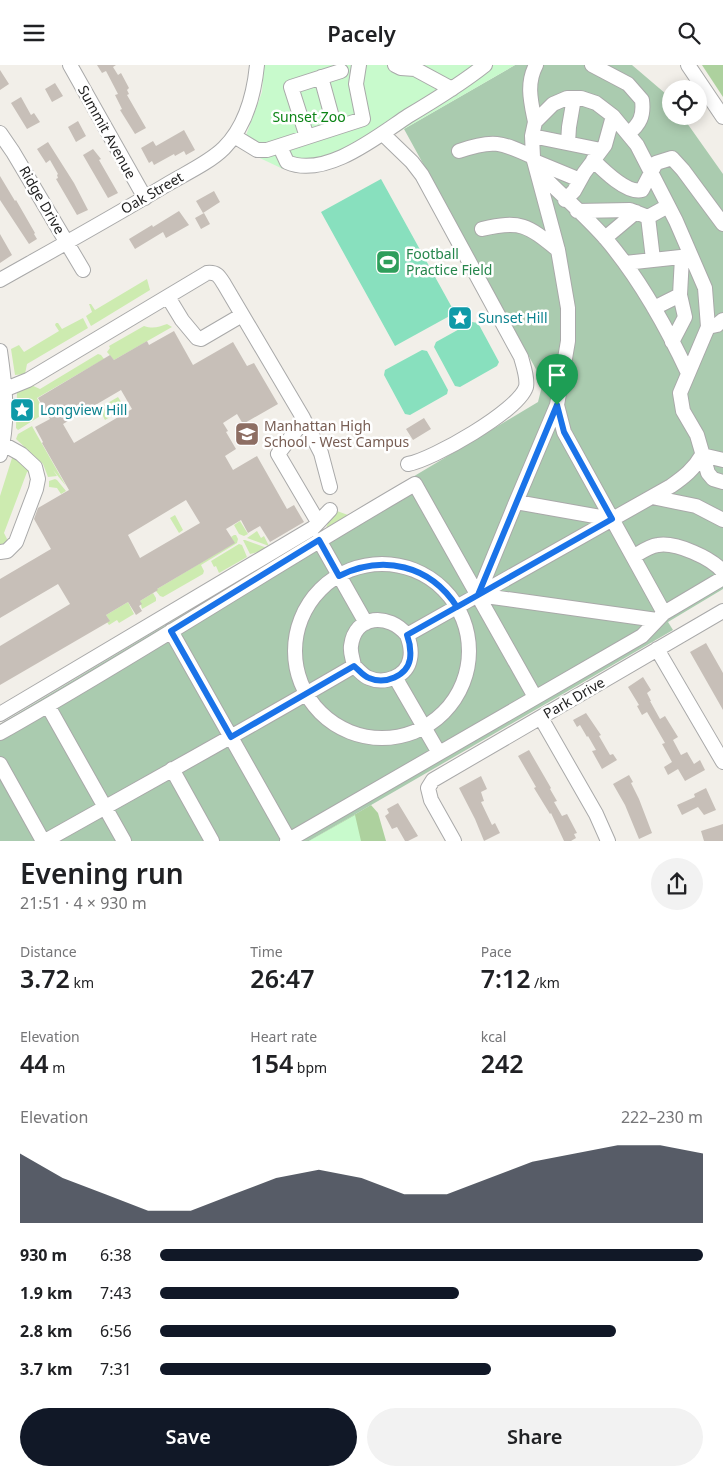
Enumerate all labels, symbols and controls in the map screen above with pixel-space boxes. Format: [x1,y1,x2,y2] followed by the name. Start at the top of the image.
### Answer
[327,18,396,48] text: Pacely
[20,19,48,47] icon: menu
[675,19,703,47] icon: search
[662,80,707,125] map controls
[662,80,707,125] button: locate
[74,82,141,182] street label: Summit Avenue
[272,107,346,126] park label: Sunset Zoo
[15,162,70,237] street label: Ridge Drive
[117,167,186,218] street label: Oak Street
[406,244,492,279] place label: Football Practice Field
[375,249,401,275] sports icon: Football Practice Field
[447,305,473,331] place icon: Sunset Hill
[478,308,548,327] place label: Sunset Hill
[536,354,578,405] pin
[543,361,571,389] icon: arrive
[9,397,35,423] place icon: Longview Hill
[40,400,127,419] place label: Longview Hill
[264,416,409,451] place label: Manhattan High School - West Campus
[234,421,260,447] school or university icon: Manhattan High School - West Campus
[540,672,608,723] street label: Park Drive
[20,854,184,892] text: Evening run
[651,858,703,910] button: share
[20,892,147,914] text: 21:51 · 4 × 930 m
[20,942,77,961] text: Distance
[250,942,283,961] text: Time
[481,942,512,961] text: Pace
[20,961,70,995] text: 3.72
[250,961,314,995] text: 26:47
[481,961,530,995] text: 7:12
[70,973,94,992] text: km
[530,973,560,992] text: /km
[20,1027,80,1046] text: Elevation
[250,1027,317,1046] text: Heart rate
[481,1027,506,1046] text: kcal
[20,1046,49,1080] text: 44
[250,1046,293,1080] text: 154
[481,1046,524,1080] text: 242
[49,1058,65,1077] text: m
[293,1058,327,1077] text: bpm
[20,1106,88,1128] text: Elevation
[621,1106,703,1128] text: 222–230 m
[20,1244,67,1266] text: 930 m
[100,1244,132,1266] text: 6:38
[20,1282,72,1304] text: 1.9 km
[100,1282,132,1304] text: 7:43
[20,1320,72,1342] text: 2.8 km
[100,1320,132,1342] text: 6:56
[20,1358,72,1380] text: 3.7 km
[100,1358,132,1380] text: 7:31
[20,1408,357,1466] button: Save
[367,1408,703,1466] button: Share

